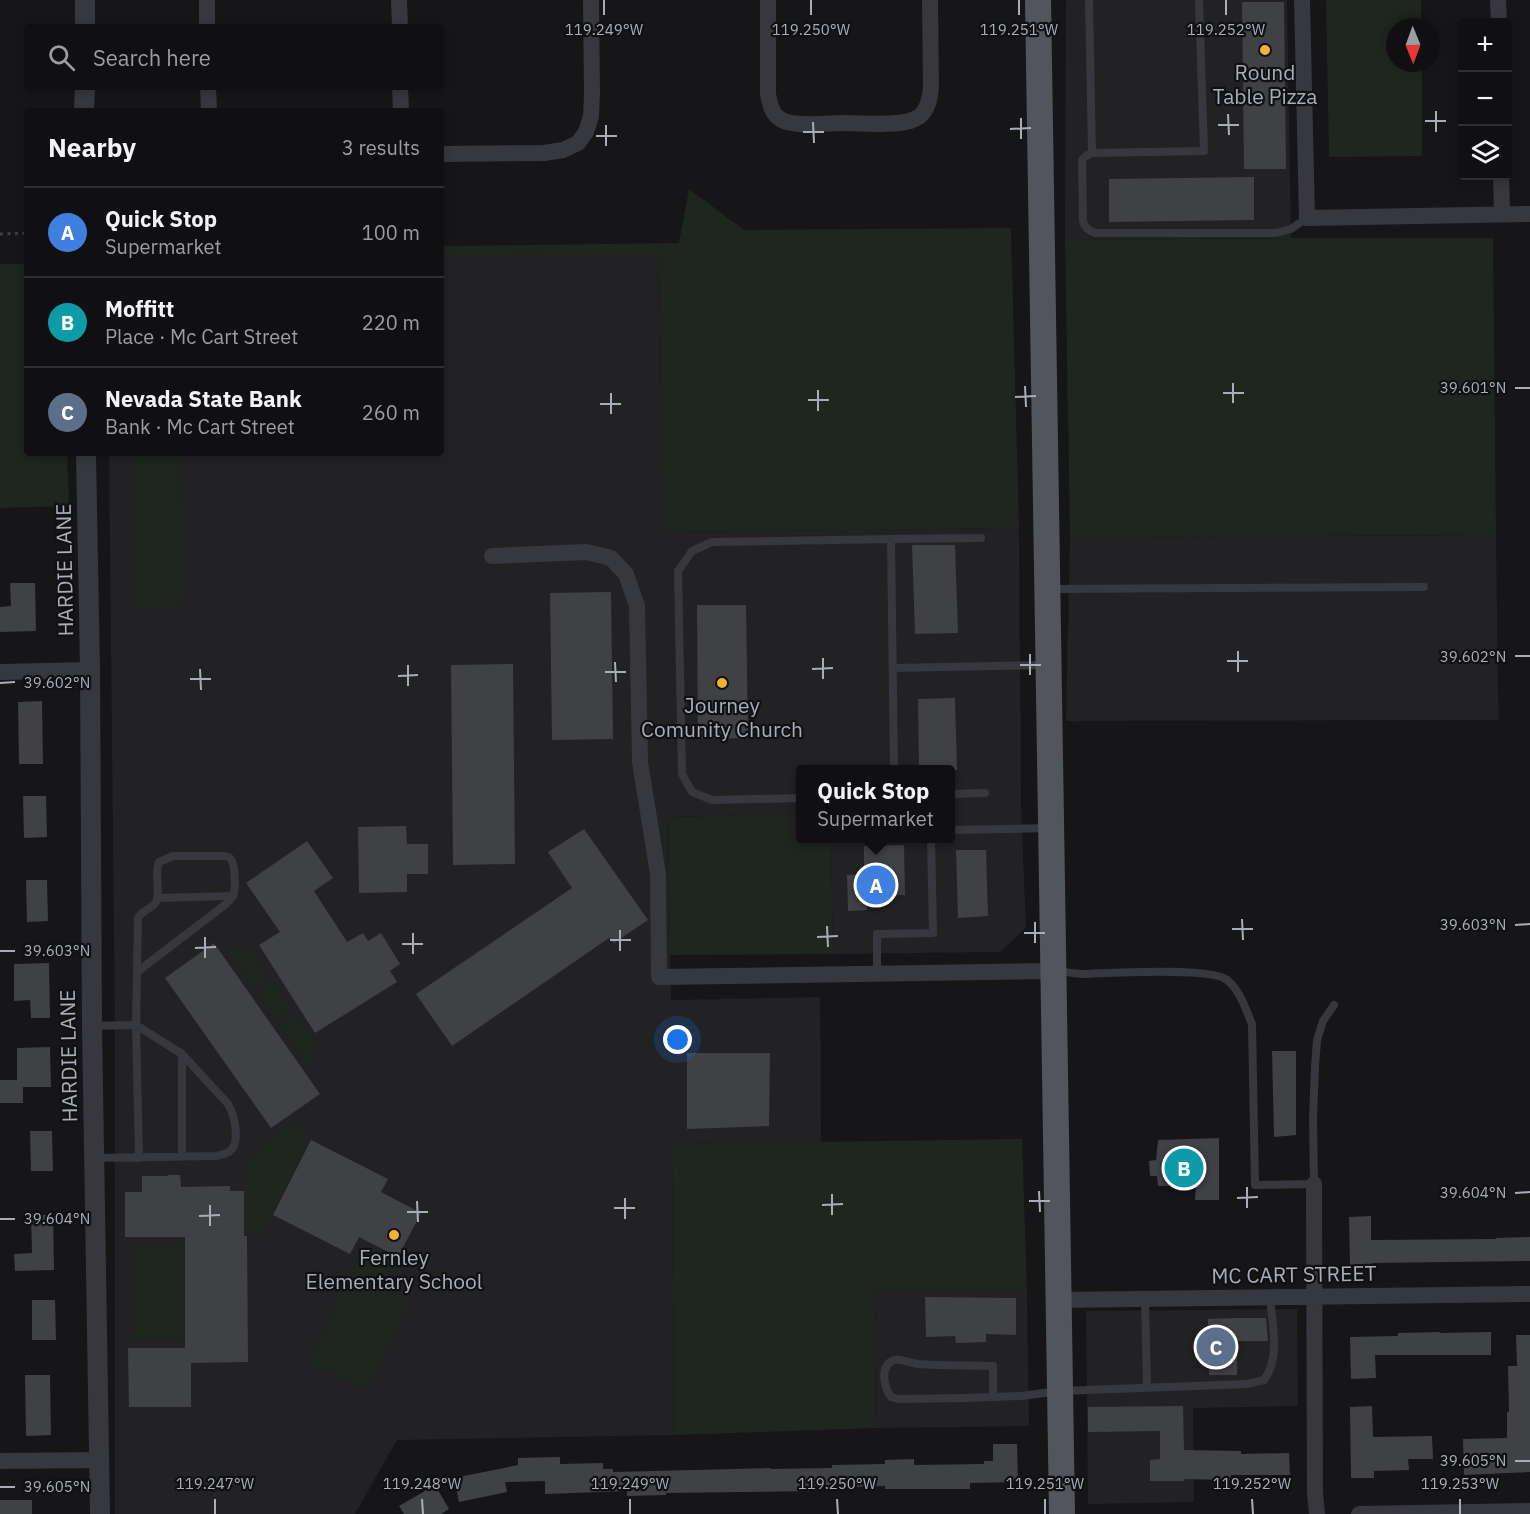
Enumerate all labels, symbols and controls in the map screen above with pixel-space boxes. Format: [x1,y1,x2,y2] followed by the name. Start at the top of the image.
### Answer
[1386,18,1440,72] north arrow
[1458,18,1512,180] map controls
[1458,18,1512,72] button: +
[565,20,644,39] text: 119.249°W
[772,20,851,39] text: 119.250°W
[980,20,1059,39] text: 119.251°W
[1187,20,1266,39] text: 119.252°W
[24,24,444,90] search box
[45,41,78,74] icon: search
[93,43,211,72] text: Search here
[1258,43,1272,57] marker: Round Table Pizza
[1213,58,1317,110] place label: Round Table Pizza
[1458,72,1512,126] button: −
[1458,126,1512,180] button: layers
[48,130,136,164] text: Nearby
[342,134,420,161] text: 3 results
[105,204,217,233] text: Quick Stop
[61,219,74,246] text: A
[362,219,420,246] text: 100 m
[105,233,222,260] text: Supermarket
[105,294,174,323] text: Moffitt
[61,309,74,336] text: B
[362,309,420,336] text: 220 m
[105,323,298,350] text: Place · Mc Cart Street
[1440,378,1506,397] text: 39.601°N
[105,384,302,413] text: Nevada State Bank
[61,399,74,426] text: C
[362,399,420,426] text: 260 m
[105,413,295,440] text: Bank · Mc Cart Street
[49,503,79,637] street label: HARDIE LANE
[1440,647,1506,666] text: 39.602°N
[24,673,90,692] text: 39.602°N
[715,676,729,690] marker: Journey Comunity Church
[641,691,803,743] place label: Journey Comunity Church
[796,765,955,843] popup
[817,776,929,805] text: Quick Stop
[817,805,934,832] text: Supermarket
[856,862,896,908] pin: A
[1440,915,1506,934] text: 39.603°N
[24,941,90,960] text: 39.603°N
[53,989,83,1123] street label: HARDIE LANE
[663,1025,692,1054] your location
[1164,1146,1204,1190] pin: B
[1440,1183,1506,1202] text: 39.604°N
[24,1209,90,1228] text: 39.604°N
[387,1228,401,1242] marker: Fernley Elementary School
[305,1243,483,1295] place label: Fernley Elementary School
[1211,1259,1377,1289] street label: MC CART STREET
[1196,1324,1236,1370] pin: C
[1440,1451,1506,1470] text: 39.605°N
[176,1474,255,1493] text: 119.247°W
[383,1474,462,1493] text: 119.248°W
[591,1474,670,1493] text: 119.249°W
[798,1474,877,1493] text: 119.250°W
[1006,1474,1085,1493] text: 119.251°W
[1213,1474,1292,1493] text: 119.252°W
[1421,1474,1500,1493] text: 119.253°W
[24,1477,90,1496] text: 39.605°N

